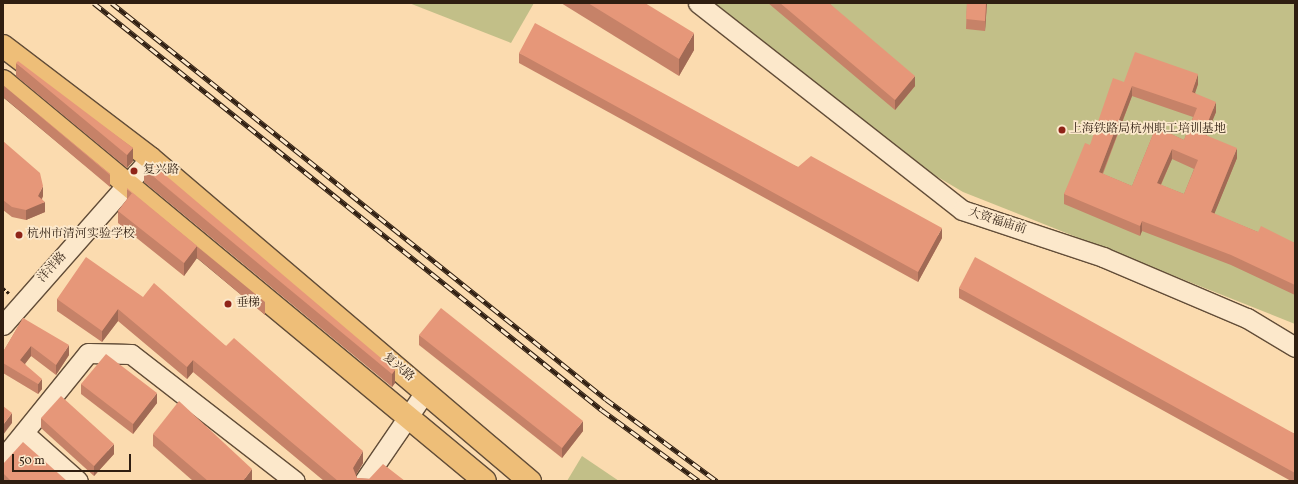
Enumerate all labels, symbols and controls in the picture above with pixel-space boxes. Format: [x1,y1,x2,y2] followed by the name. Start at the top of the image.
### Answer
[1070,123,1226,137] place label: 上海铁路局杭州职工培训基地
[1057,125,1067,135] marker: 上海铁路局杭州职工培训基地
[143,164,179,178] place label: 复兴路
[128,165,140,177] marker: 复兴路
[966,206,1028,238] street label: 大资福庙前
[27,228,135,242] place label: 杭州市清河实验学校
[14,230,24,240] marker: 杭州市清河实验学校
[36,250,70,286] street label: 洋泮路
[236,297,260,311] place label: 垂梯
[223,299,233,309] marker: 垂梯
[380,351,416,385] street label: 复兴路
[14,446,133,472] scale bar
[19,453,45,469] text: 50 m

